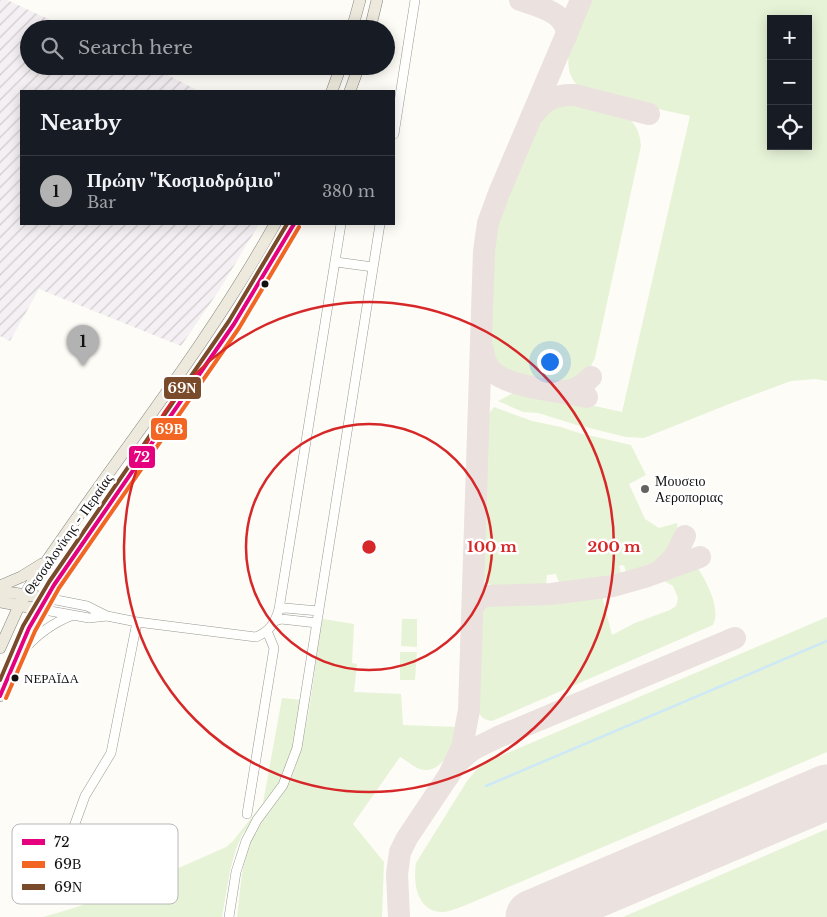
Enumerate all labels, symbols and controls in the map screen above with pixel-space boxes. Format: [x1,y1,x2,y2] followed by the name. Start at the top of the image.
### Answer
[767,15,812,150] map controls
[767,15,812,60] button: +
[20,20,395,75] search box
[38,34,66,62] icon: search
[78,36,193,59] text: Search here
[767,60,812,105] button: −
[767,105,812,150] button: locate
[40,110,121,136] text: Nearby
[87,169,281,192] text: Πρώην "Κοσμοδρόμιο"
[53,181,59,201] text: 1
[322,181,375,201] text: 380 m
[87,192,116,212] text: Bar
[260,279,270,289] unlabelled marker
[67,325,99,366] pin: 1
[537,349,563,375] your location
[163,376,202,400] line badge: 69Ν
[168,379,196,397] text: 69Ν
[150,417,188,441] line badge: 69Β
[155,420,183,438] text: 69Β
[128,445,156,469] line badge: 72
[134,448,150,466] text: 72
[19,470,117,598] street label: Θεσσαλονίκης - Περαίας
[655,472,723,506] place label: Μουσειο Αεροποριας
[639,483,651,495] marker: Μουσειο Αεροποριας
[467,537,517,556] text: 100 m
[588,537,641,556] text: 200 m
[360,538,378,556] centre of rings
[24,670,79,687] place label: ΝΕΡΑΪΔΑ
[10,673,20,683] marker: ΝΕΡΑΪΔΑ
[12,824,178,904] legend
[54,833,70,851] text: 72
[54,855,81,873] text: 69Β
[54,878,82,896] text: 69Ν

